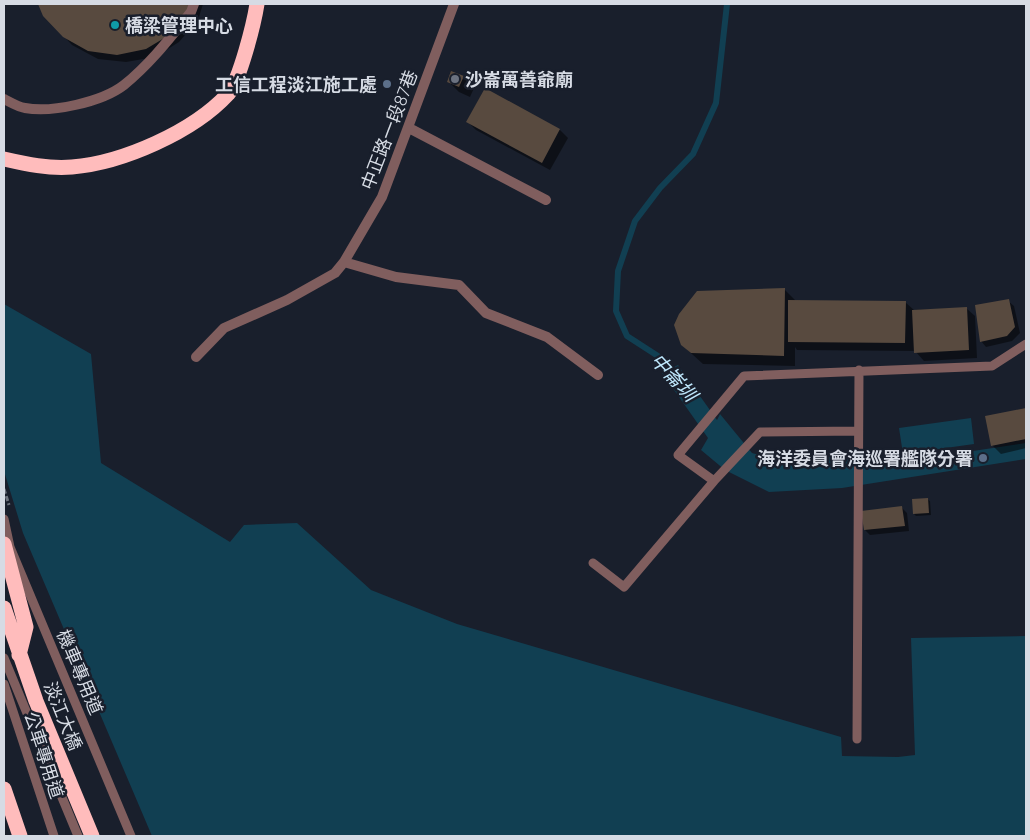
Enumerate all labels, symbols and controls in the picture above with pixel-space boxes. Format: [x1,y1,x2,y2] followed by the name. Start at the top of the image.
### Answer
[125,14,233,37] place label: 橋梁管理中心
[109,19,121,31] marker: 橋梁管理中心
[356,67,422,193] street label: 中正路一段87巷
[465,68,573,91] place label: 沙崙萬善爺廟
[215,73,377,96] place label: 工信工程淡江施工處
[449,73,461,85] marker: 沙崙萬善爺廟
[381,78,393,90] marker: 工信工程淡江施工處
[646,348,704,408] water label: 中崙圳
[757,447,973,470] place label: 海洋委員會海巡署艦隊分署
[977,452,989,464] marker: 海洋委員會海巡署艦隊分署
[52,626,108,718] street label: 機車專用道
[39,678,87,754] street label: 淡江大橋
[19,709,69,801] street label: 公車專用道

